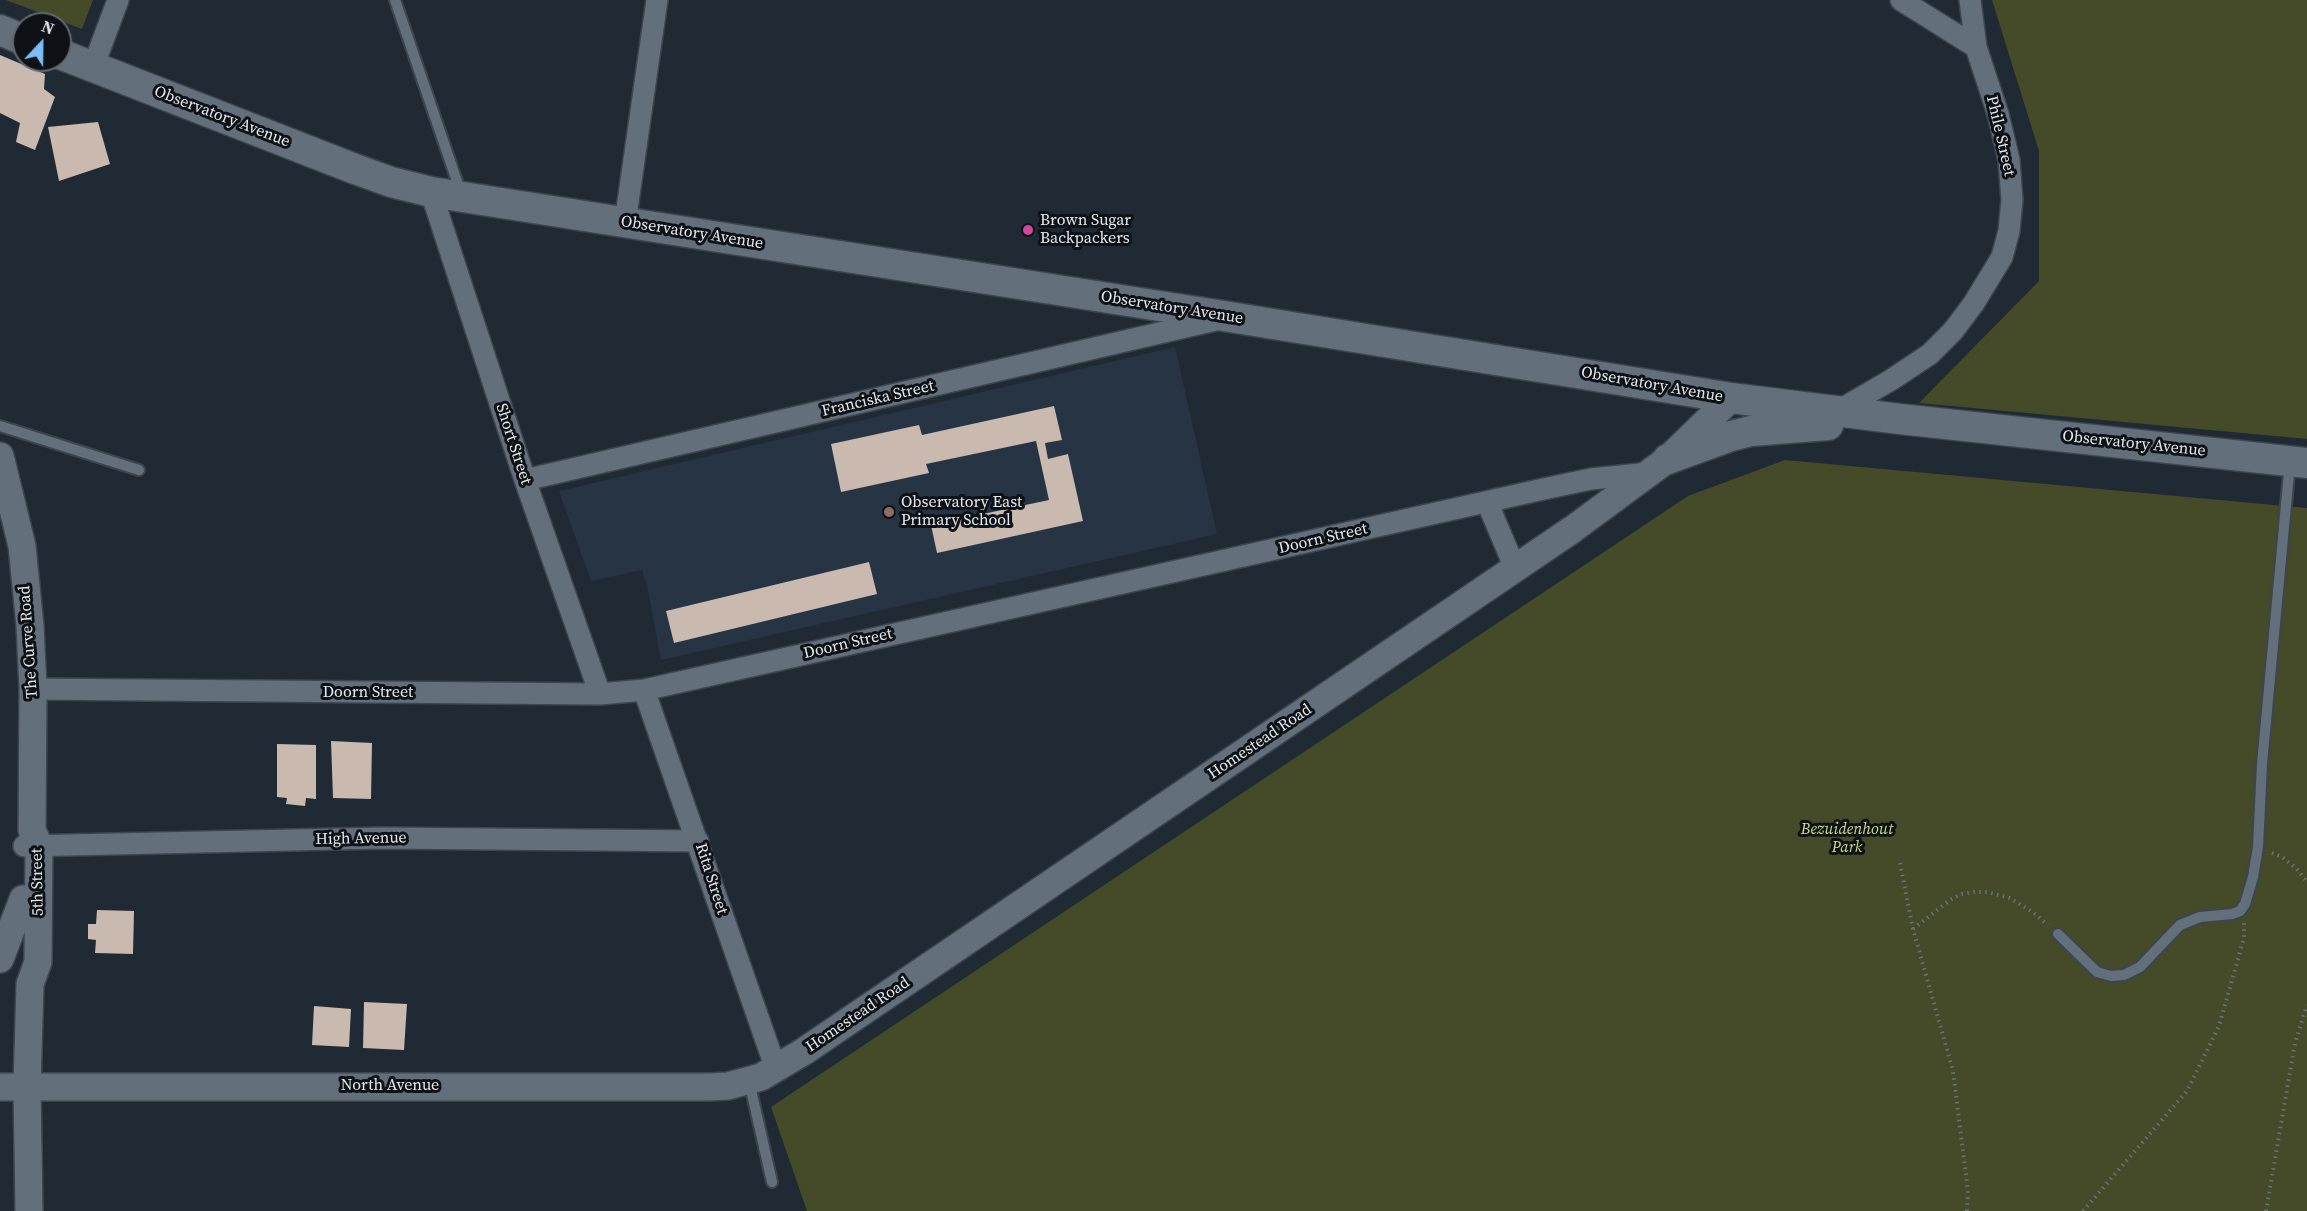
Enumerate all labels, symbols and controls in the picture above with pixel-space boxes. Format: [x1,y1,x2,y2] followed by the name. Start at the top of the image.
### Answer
[12,12,72,72] north arrow
[38,15,58,40] text: N
[151,82,293,152] street label: Observatory Avenue
[1981,94,2019,178] street label: Phile Street
[1040,211,1131,249] place label: Brown Sugar Backpackers
[619,212,765,254] street label: Observatory Avenue
[1021,223,1035,237] marker: Brown Sugar Backpackers
[1099,287,1245,329] street label: Observatory Avenue
[1579,363,1725,407] street label: Observatory Avenue
[820,377,936,421] street label: Franciska Street
[491,401,535,487] street label: Short Street
[2061,427,2207,461] street label: Observatory Avenue
[901,493,1022,531] place label: Observatory East Primary School
[882,505,896,519] marker: Observatory East Primary School
[1277,519,1369,559] street label: Doorn Street
[15,585,43,699] street label: The Curve Road
[802,624,894,664] street label: Doorn Street
[323,683,413,703] street label: Doorn Street
[1204,700,1316,784] street label: Homestead Road
[1801,820,1893,858] park label: Bezuidenhout Park
[315,829,407,849] street label: High Avenue
[690,841,732,917] street label: Rita Street
[28,848,48,916] street label: 5th Street
[802,973,914,1057] street label: Homestead Road
[341,1076,439,1096] street label: North Avenue

